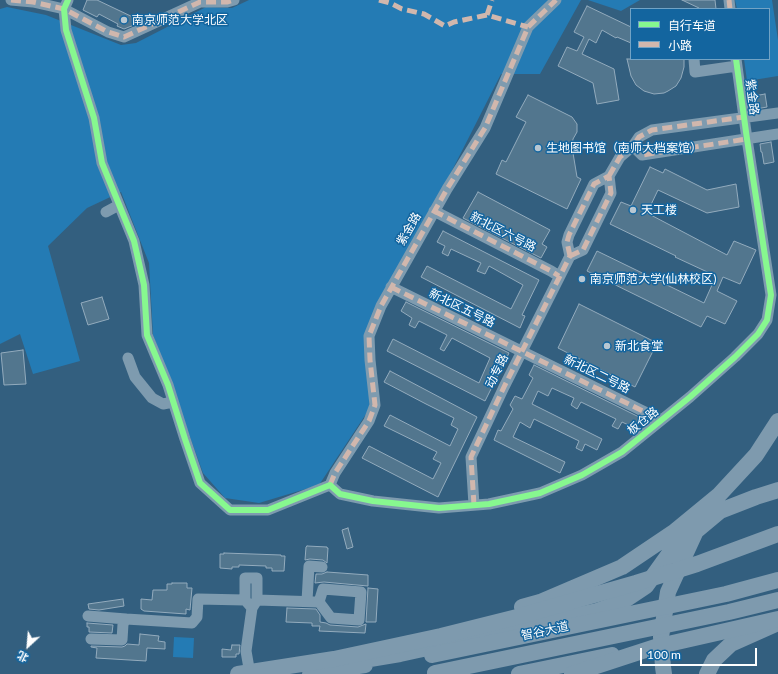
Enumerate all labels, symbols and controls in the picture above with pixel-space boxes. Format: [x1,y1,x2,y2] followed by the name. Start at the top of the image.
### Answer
[630,8,770,60] legend
[132,13,228,27] place label: 南京师范大学北区
[119,15,129,25] marker: 南京师范大学北区
[668,18,716,33] text: 自行车道
[668,38,692,53] text: 小路
[743,78,761,116] street label: 紫金路
[546,141,702,155] place label: 生地图书馆（南师大档案馆）
[533,143,543,153] marker: 生地图书馆（南师大档案馆）
[641,203,677,217] place label: 天工楼
[628,205,638,215] marker: 天工楼
[468,209,538,255] street label: 新北区六号路
[394,210,424,248] street label: 紫金路
[590,272,716,286] place label: 南京师范大学(仙林校区)
[577,274,587,284] marker: 南京师范大学(仙林校区)
[426,286,498,330] street label: 新北区五号路
[615,339,663,353] place label: 新北食堂
[602,341,612,351] marker: 新北食堂
[483,352,511,390] street label: 动专路
[561,352,633,396] street label: 新北区二号路
[624,404,662,438] street label: 板仓路
[520,619,570,643] street label: 智谷大道
[8,626,48,666] north arrow
[642,640,759,666] scale bar
[647,647,681,662] text: 100 m
[15,649,30,665] text: 北

